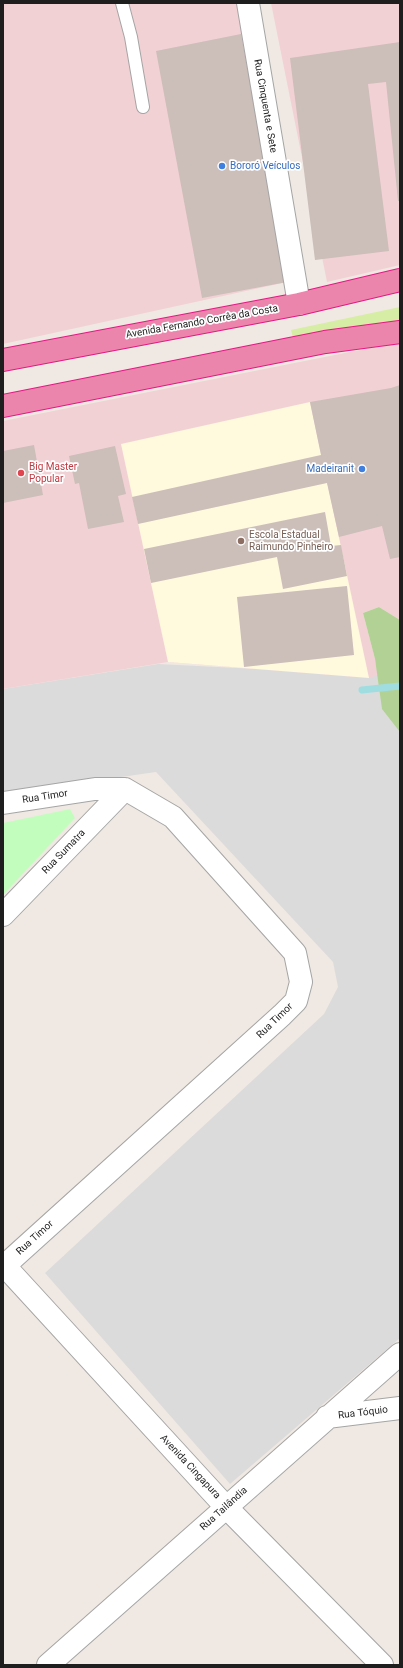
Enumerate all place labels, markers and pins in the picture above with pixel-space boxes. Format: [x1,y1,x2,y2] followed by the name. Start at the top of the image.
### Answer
[230,160,300,172] place label: Bororó Veículos
[217,161,227,171] marker: Bororó Veículos
[29,461,77,484] place label: Big Master Popular
[307,463,354,475] place label: Madeiranit
[357,464,367,474] marker: Madeiranit
[16,468,26,478] marker: Big Master Popular
[249,529,333,552] place label: Escola Estadual Raimundo Pinheiro
[236,536,246,546] marker: Escola Estadual Raimundo Pinheiro

